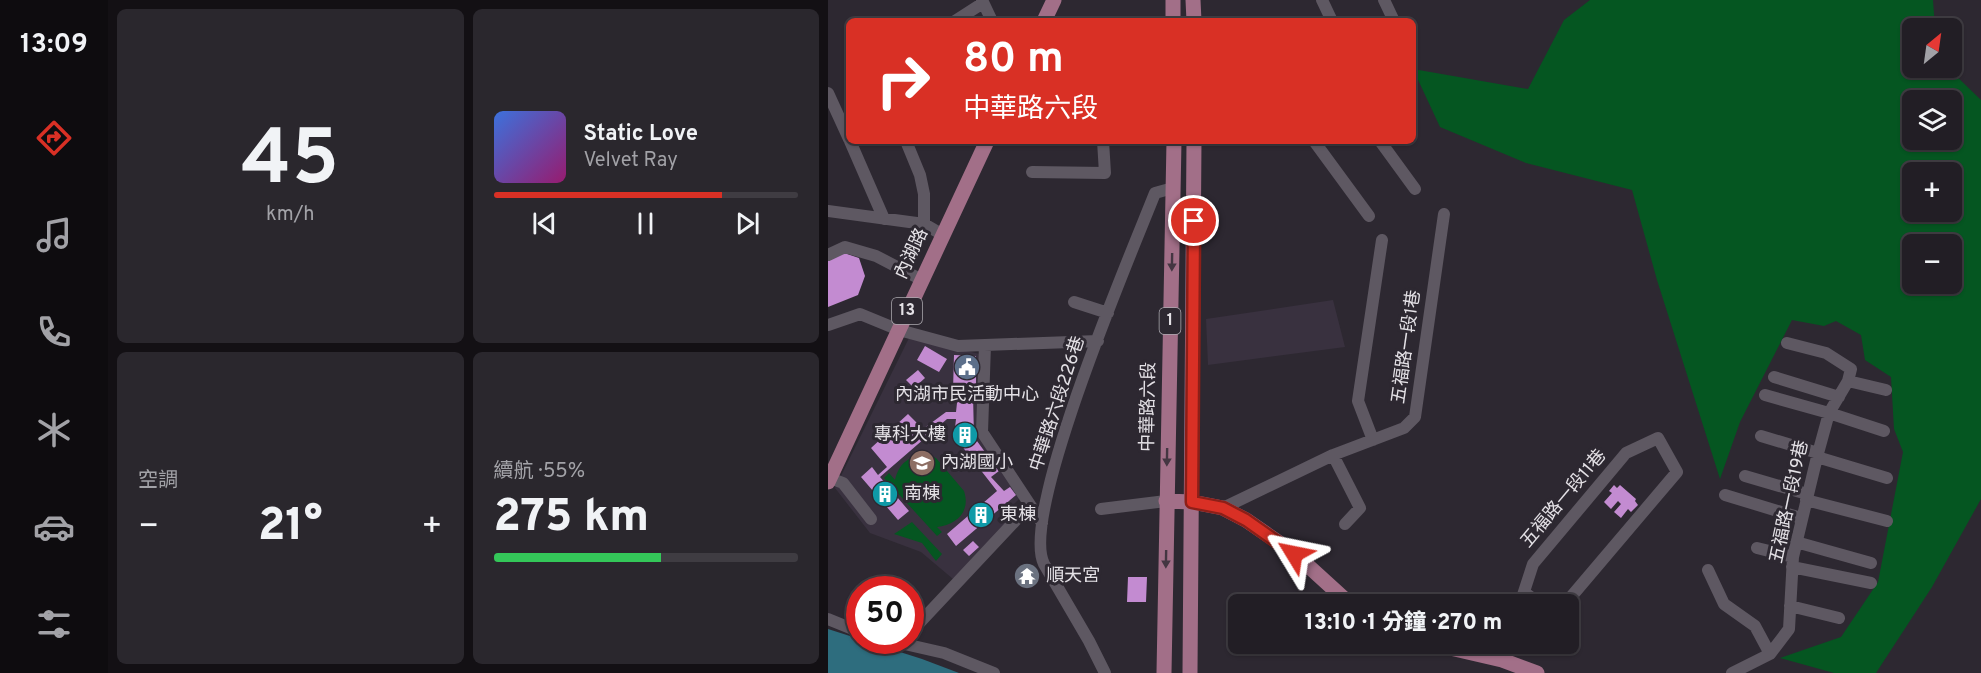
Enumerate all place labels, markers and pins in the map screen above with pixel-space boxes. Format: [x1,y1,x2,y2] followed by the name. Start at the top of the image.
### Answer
[1168,195,1219,246] pin
[952,352,982,382] public building icon: 內湖市民活動中心
[895,384,1039,407] place label: 內湖市民活動中心
[950,420,980,450] building icon: 專科大樓
[874,424,946,447] place label: 專科大樓
[907,448,937,478] school or university icon: 內湖國小
[941,452,1013,475] place label: 內湖國小
[870,479,900,509] building icon: 南棟
[904,483,940,506] place label: 南棟
[966,500,996,530] building icon: 東棟
[1000,504,1036,527] place label: 東棟
[1012,561,1042,591] temple icon: 順天宮
[1046,565,1100,588] place label: 順天宮

